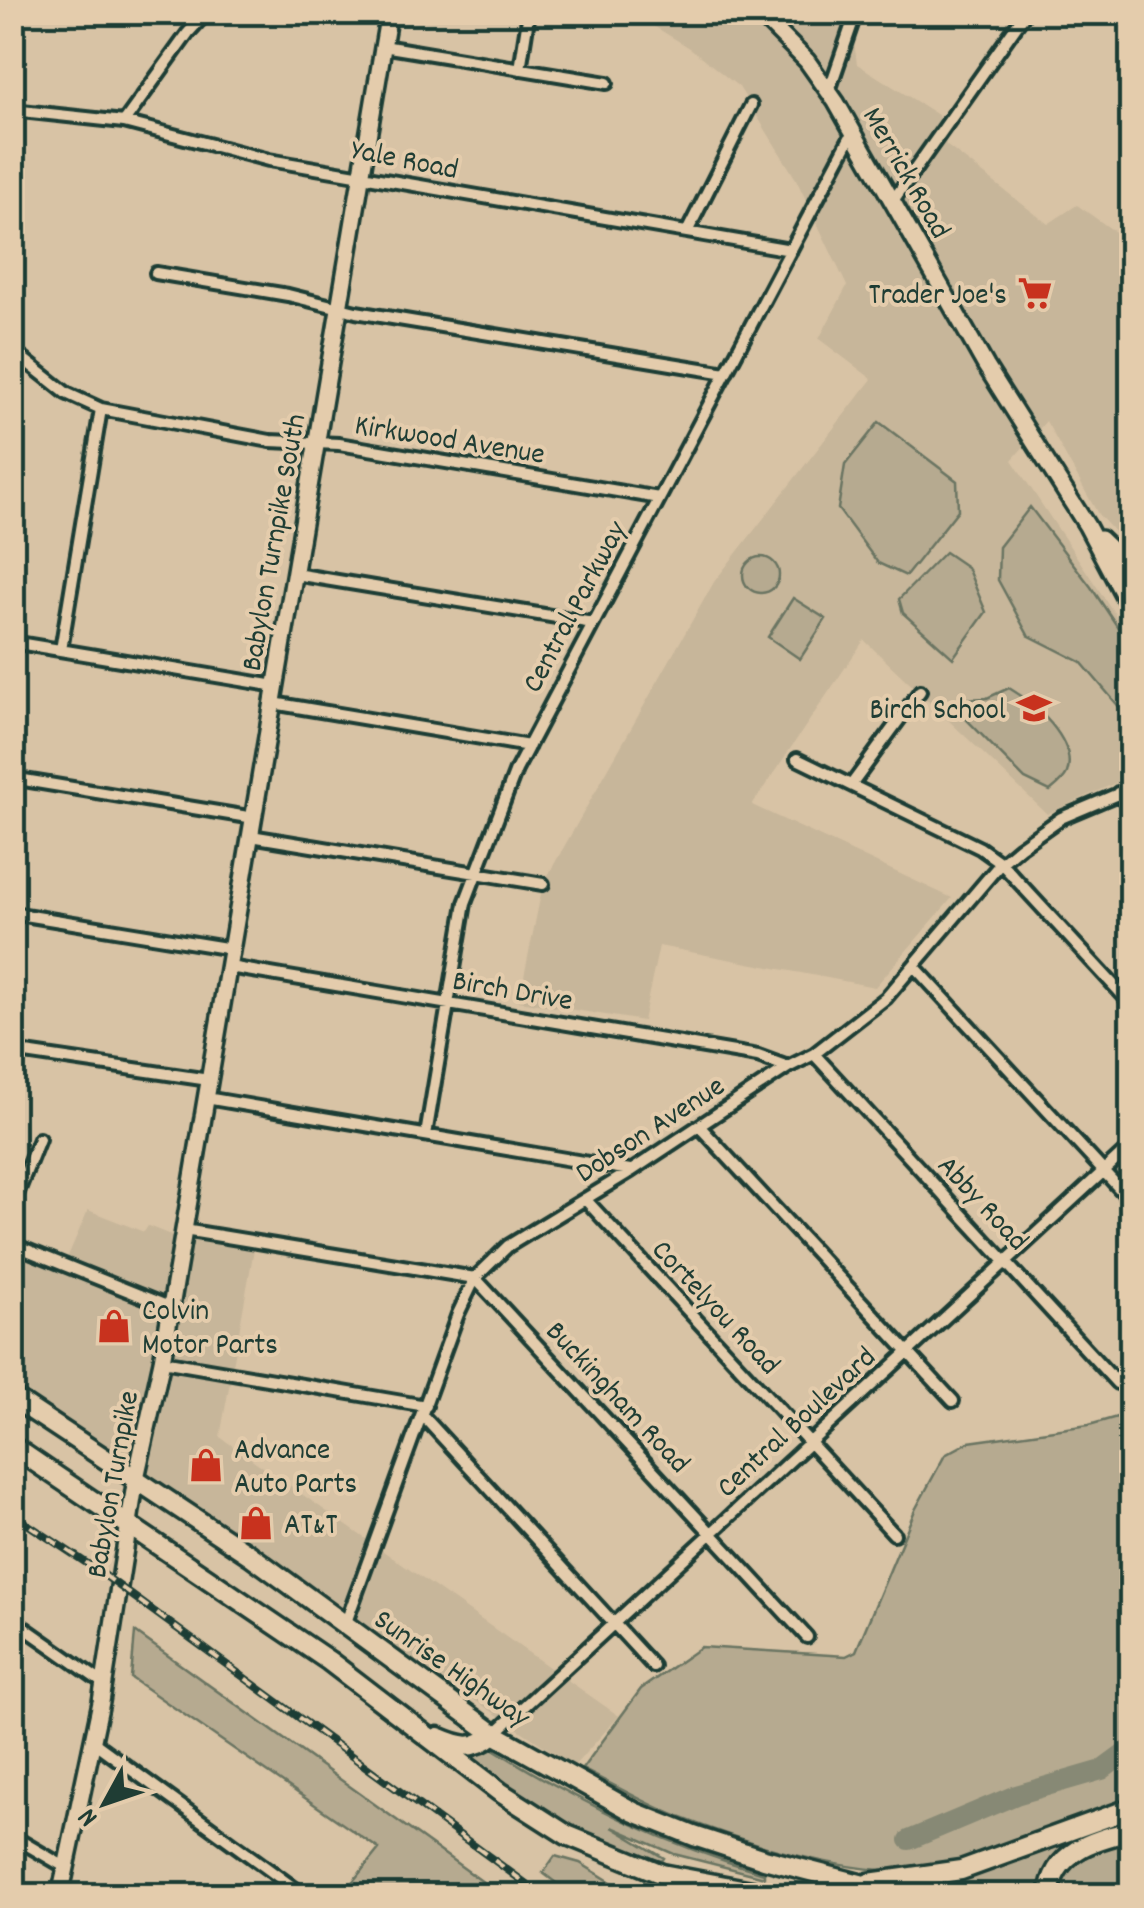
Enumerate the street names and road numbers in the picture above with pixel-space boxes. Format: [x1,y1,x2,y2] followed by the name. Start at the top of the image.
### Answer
[849,100,959,248] street label: Merrick Road
[347,131,461,194] street label: Yale Road
[351,406,547,479] street label: Kirkwood Avenue
[233,411,320,675] street label: Babylon Turnpike South
[514,514,641,702] street label: Central Parkway
[449,962,576,1025] street label: Birch Drive
[568,1067,735,1196] street label: Dobson Avenue
[925,1147,1036,1263] street label: Abby Road
[639,1231,788,1387] street label: Cortelyou Road
[533,1313,698,1485] street label: Buckingham Road
[709,1339,888,1510] street label: Central Boulevard
[78,1388,153,1582] street label: Babylon Turnpike
[363,1601,538,1741] street label: Sunrise Highway

